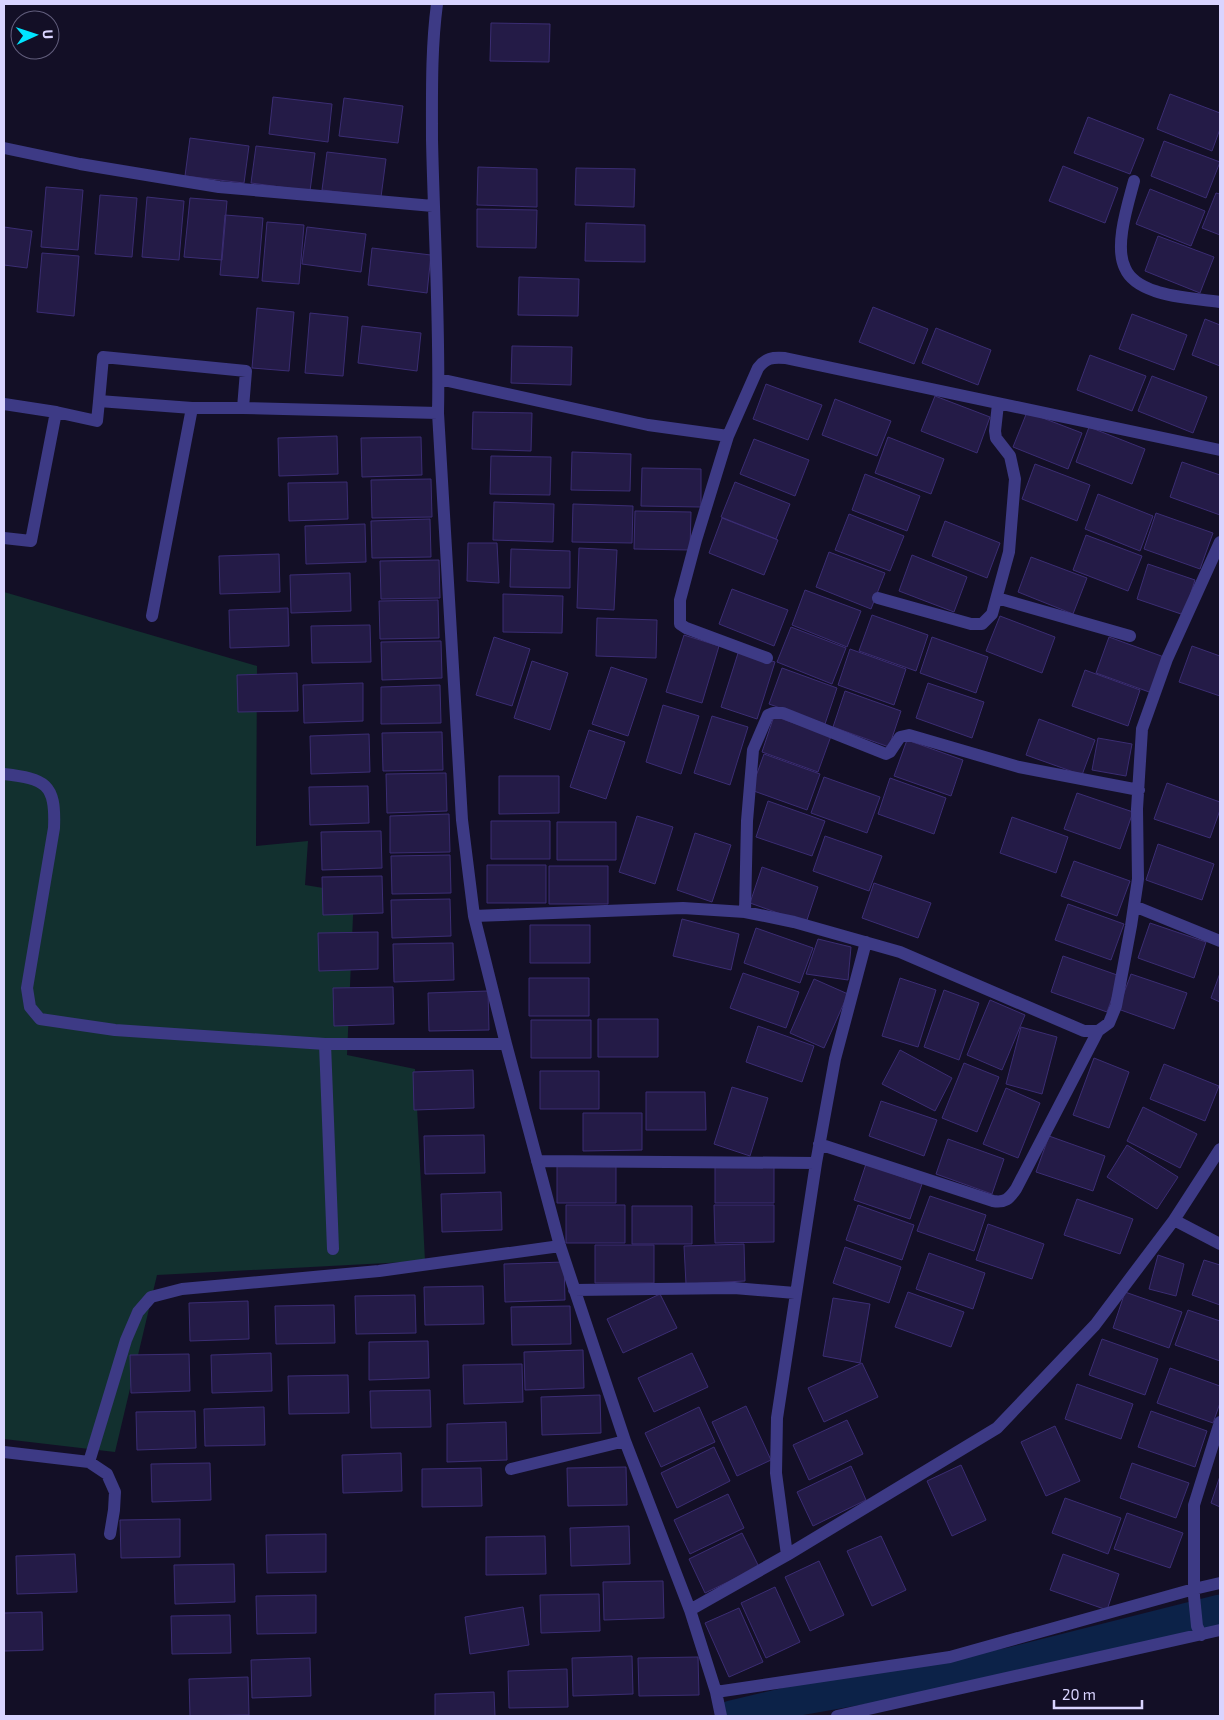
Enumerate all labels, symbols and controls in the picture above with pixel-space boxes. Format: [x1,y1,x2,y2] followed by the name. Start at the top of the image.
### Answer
[10,10,60,60] north arrow
[40,29,57,40] text: U
[1054,1678,1142,1710] scale bar
[1062,1685,1096,1703] text: 20 m

